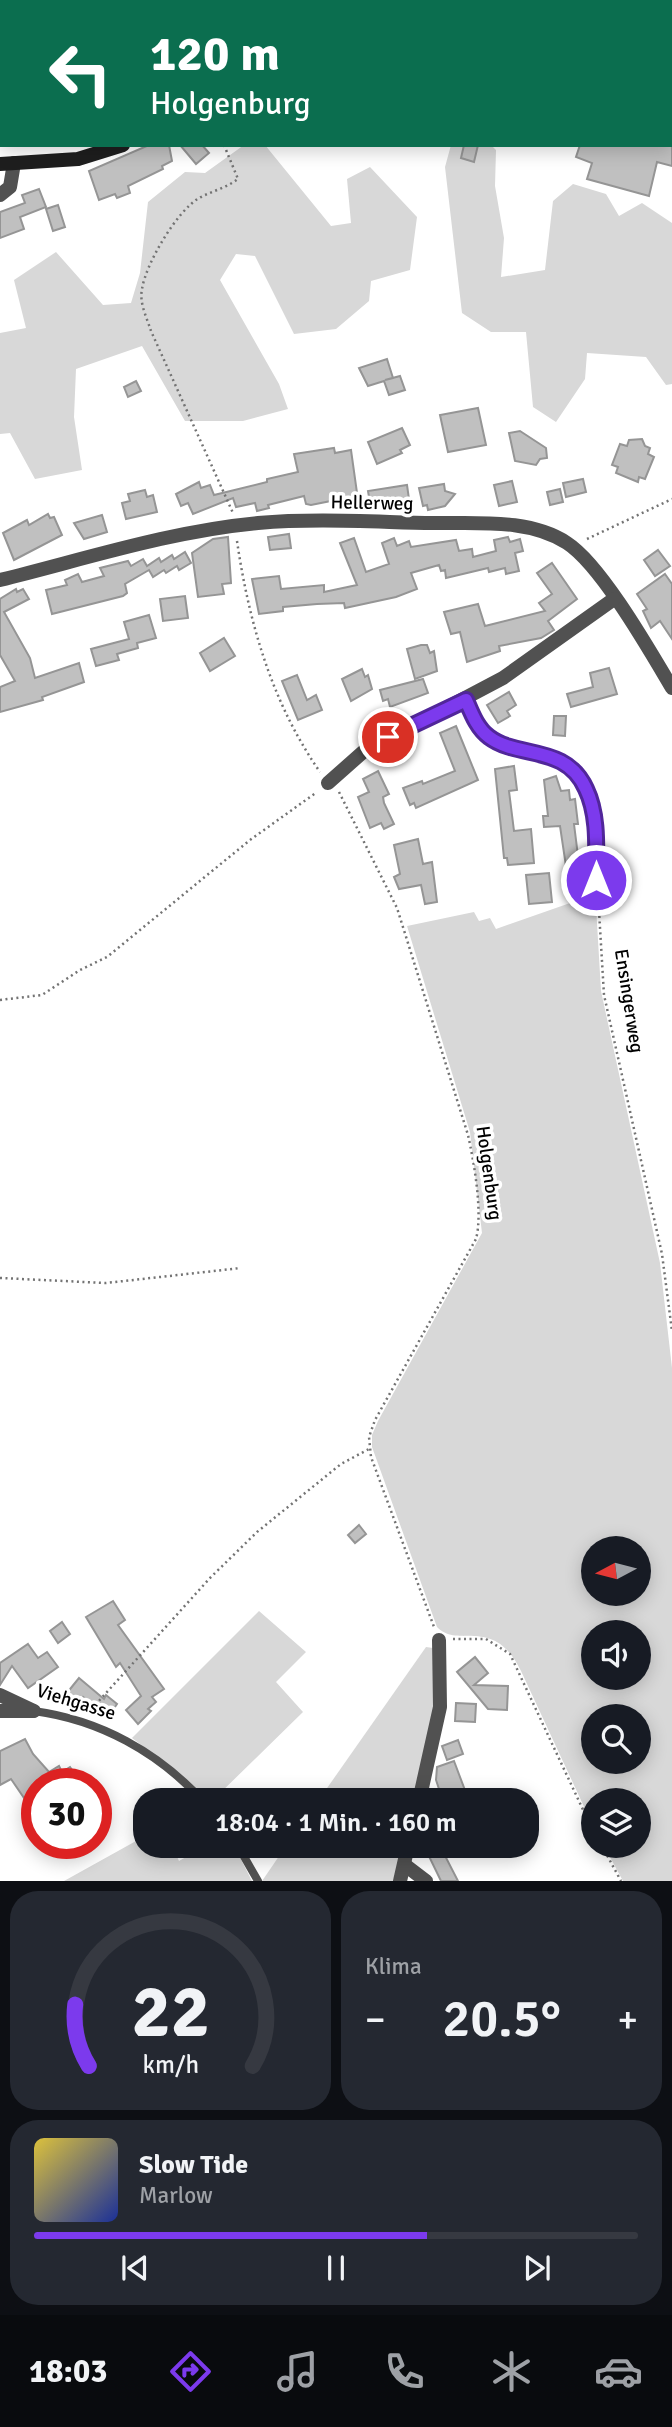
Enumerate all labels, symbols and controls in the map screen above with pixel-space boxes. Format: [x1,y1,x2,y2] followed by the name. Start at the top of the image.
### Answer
[150,24,280,84] text: 120 m
[35,28,126,119] icon: left
[150,84,311,123] text: Holgenburg
[330,490,414,516] street label: Hellerweg
[358,707,418,767] pin
[369,718,407,756] icon: arrive
[559,843,633,917] position arrow
[609,947,649,1055] street label: Ensingerweg
[470,1124,508,1222] street label: Holgenburg
[581,1536,651,1606] north arrow
[581,1536,651,1858] map controls
[581,1620,651,1690] button: sound
[33,1679,119,1725] street label: Viehgasse
[581,1704,651,1774] button: search
[21,1768,112,1859] speed limit sign: 30
[581,1788,651,1858] button: layers
[215,1807,457,1839] text: 18:04 · 1 Min. · 160 m
[365,1952,422,1981] text: Klima
[131,1969,210,2058] text: 22
[442,1987,561,2051] text: 20.5°
[365,1996,386,2043] text: −
[617,1996,638,2043] text: +
[142,2049,199,2080] text: km/h
[139,2149,248,2181] text: Slow Tide
[139,2181,213,2210] text: Marlow
[116,2249,154,2287] icon: previous
[317,2249,355,2287] icon: pause
[518,2249,556,2287] icon: next
[166,2347,215,2396] icon: directions
[273,2347,322,2396] icon: music
[380,2347,429,2396] icon: phone
[487,2347,536,2396] icon: climate
[594,2347,643,2396] icon: car
[29,2352,108,2391] text: 18:03

